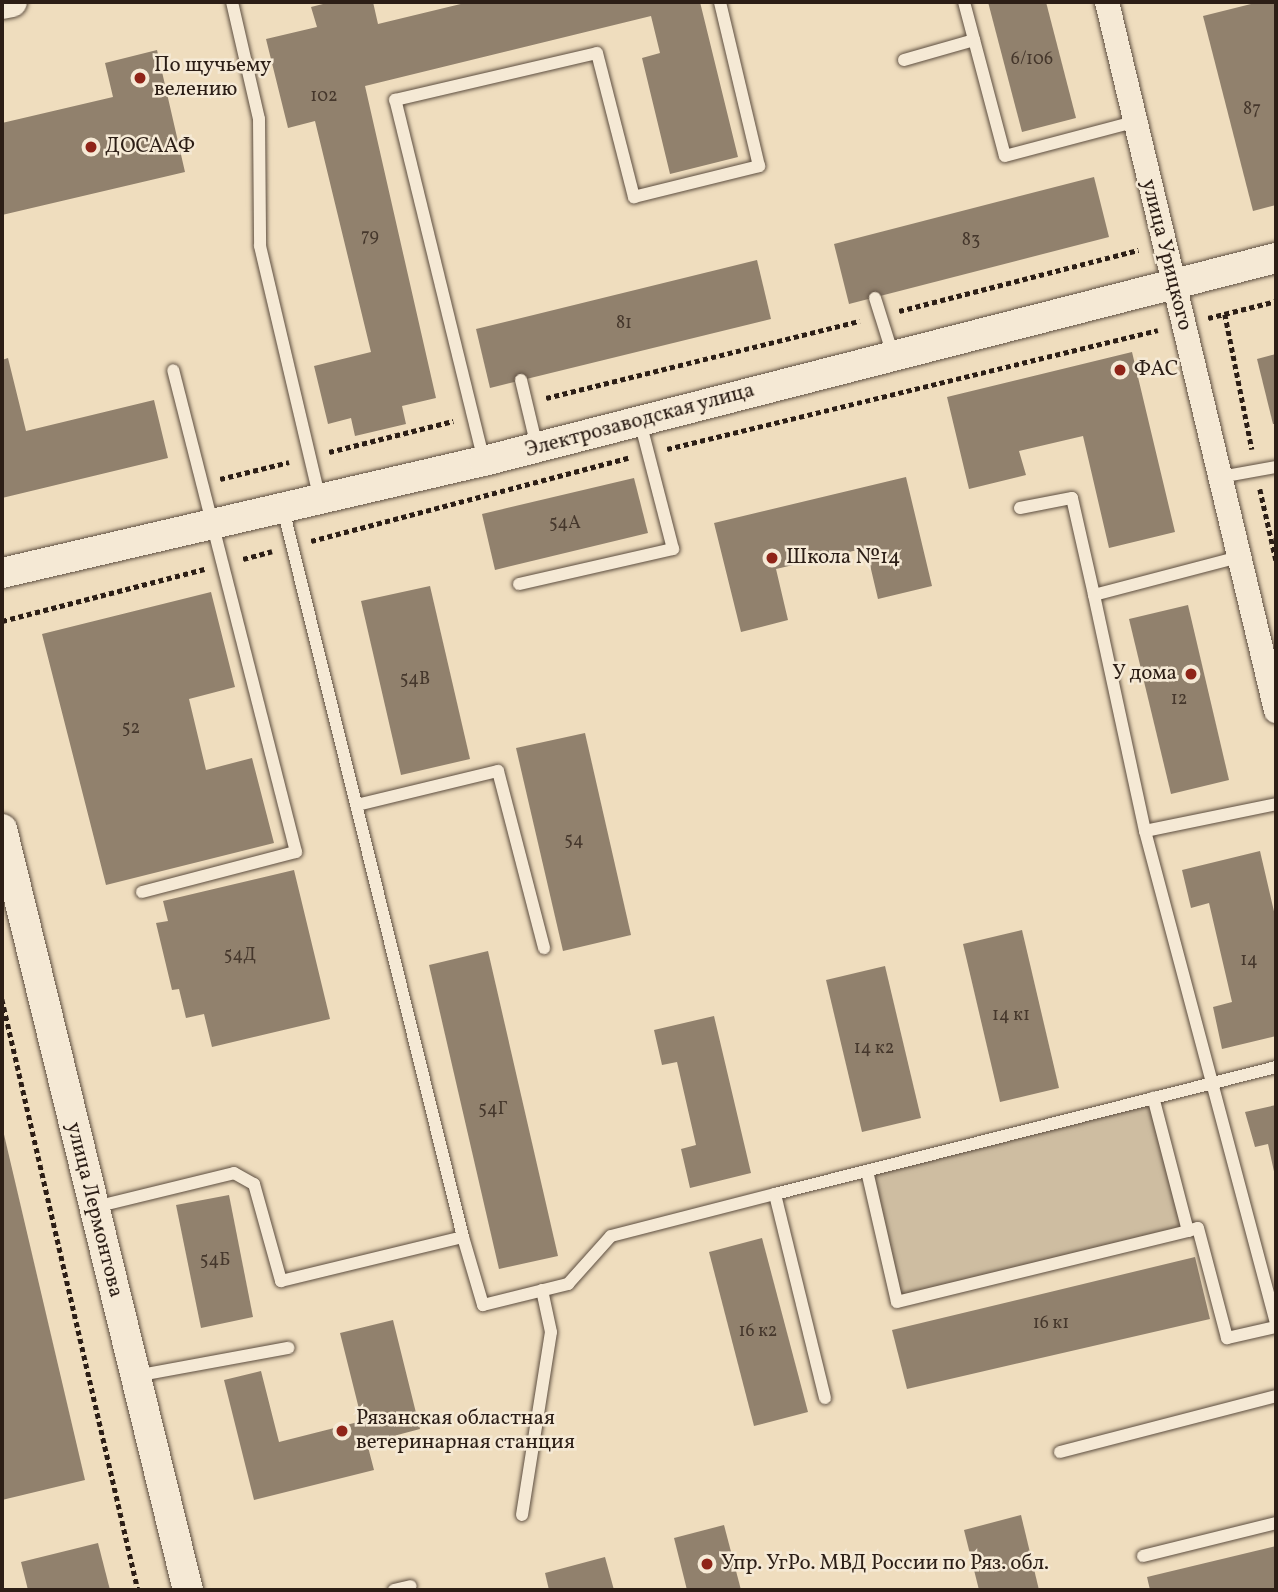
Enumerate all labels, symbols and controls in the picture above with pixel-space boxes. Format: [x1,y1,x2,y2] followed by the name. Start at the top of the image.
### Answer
[1011,49,1053,71] house number: 6/106
[154,53,271,103] place label: По щучьему велению
[132,70,148,86] marker: По щучьему велению
[310,86,338,108] house number: 102
[1243,99,1261,121] house number: 87
[105,134,195,160] place label: ДОСААФ
[83,139,99,155] marker: ДОСААФ
[1135,177,1197,333] street label: улица Урицкого
[361,226,379,248] house number: 79
[962,230,980,252] house number: 83
[616,313,632,335] house number: 81
[1134,357,1179,383] place label: ФАС
[1112,362,1128,378] marker: ФАС
[522,378,758,464] street label: Электрозаводская улица
[549,513,581,535] house number: 54А
[786,545,901,571] place label: Школа №14
[764,550,780,566] marker: Школа №14
[1112,661,1177,687] place label: У дома
[1183,666,1199,682] marker: У дома
[400,669,430,691] house number: 54В
[1171,689,1187,711] house number: 12
[122,718,140,740] house number: 52
[564,830,584,852] house number: 54
[224,945,256,967] house number: 54Д
[1240,950,1258,972] house number: 14
[992,1005,1030,1027] house number: 14 к1
[854,1038,894,1060] house number: 14 к2
[478,1099,508,1121] house number: 54Г
[60,1120,128,1300] street label: улица Лермонтова
[200,1250,230,1272] house number: 54Б
[1033,1313,1069,1335] house number: 16 к1
[739,1321,777,1343] house number: 16 к2
[356,1406,575,1456] place label: Рязанская областная ветеринарная станция
[334,1423,350,1439] marker: Рязанская областная ветеринарная станция
[721,1551,1049,1577] place label: Упр. УгРо. МВД России по Ряз. обл.
[699,1556,715,1572] marker: Упр. УгРо. МВД России по Ряз. обл.

